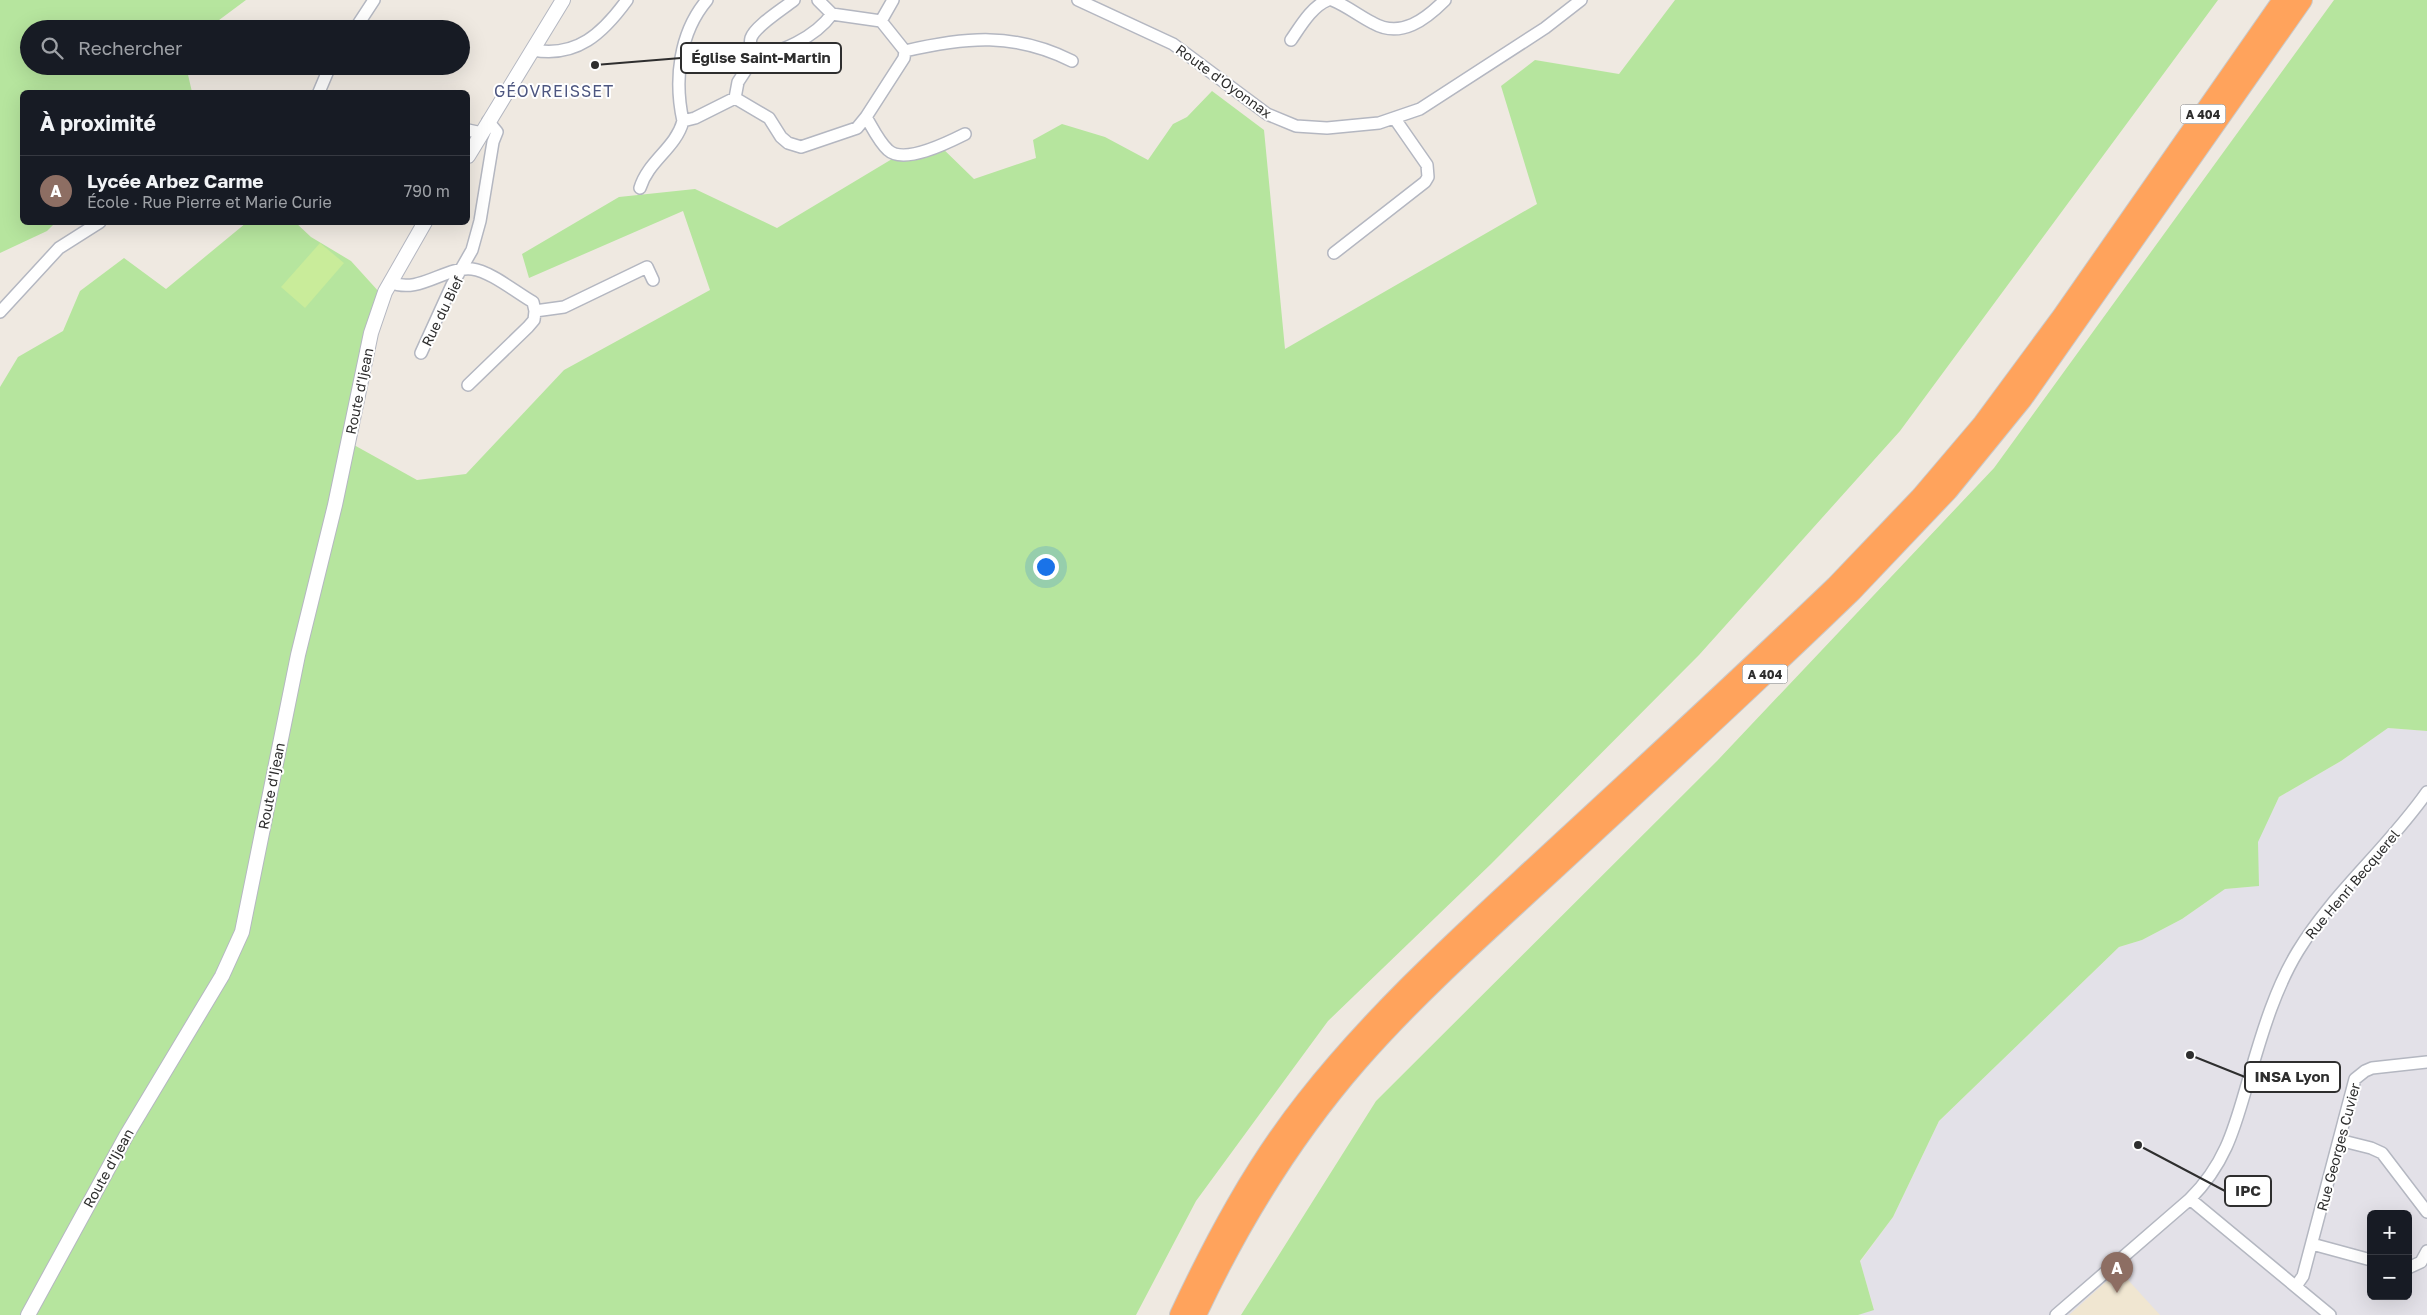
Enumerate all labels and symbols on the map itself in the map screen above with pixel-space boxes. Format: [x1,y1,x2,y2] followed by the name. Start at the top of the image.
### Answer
[1173,41,1275,122] street label: Route d'Oyonnax
[681,43,841,73] callout: Église Saint-Martin
[691,48,831,66] text: Église Saint-Martin
[494,81,614,101] district label: GÉOVREISSET
[2180,105,2226,124] road number: A 404
[418,273,466,349] street label: Rue du Bief
[342,346,376,436] street label: Route d'Ijean
[1033,554,1059,580] your location
[1742,664,1788,684] road number: A 404
[254,741,288,831] street label: Route d'Ijean
[2301,826,2403,942] street label: Rue Henri Becquerel
[2245,1062,2340,1092] callout: INSA Lyon
[2254,1067,2330,1085] text: INSA Lyon
[2313,1081,2363,1213] street label: Rue Georges Cuvier
[79,1125,137,1211] street label: Route d'Ijean
[2225,1176,2271,1206] callout: IPC
[2235,1181,2261,1199] text: IPC
[2101,1252,2133,1293] pin: A

